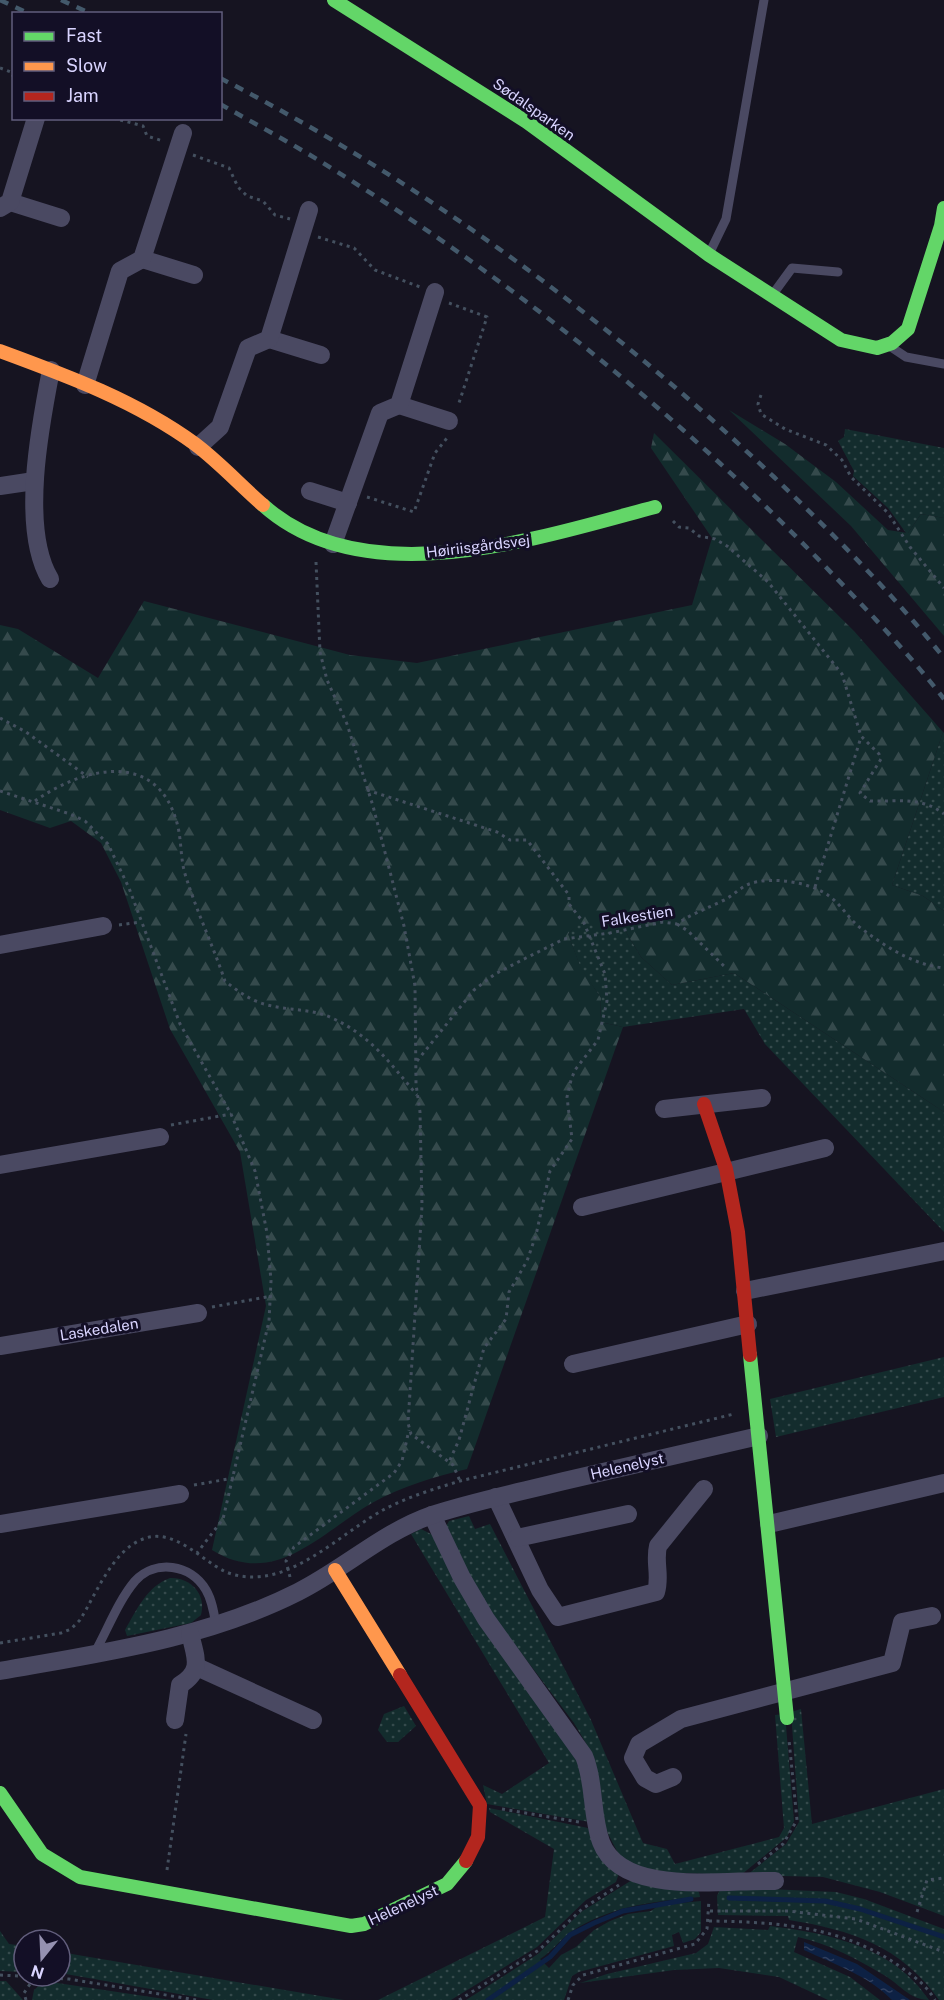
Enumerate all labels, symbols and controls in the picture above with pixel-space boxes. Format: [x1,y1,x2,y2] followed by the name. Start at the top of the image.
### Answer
[12,12,222,120] legend
[66,25,102,46] text: Fast
[66,55,107,76] text: Slow
[490,74,578,144] street label: Sødalsparken
[66,85,99,106] text: Jam
[425,531,531,561] street label: Høiriisgårdsvej
[600,902,674,930] street label: Falkestien
[58,1314,140,1344] street label: Laskedalen
[589,1449,666,1483] street label: Helenelyst
[365,1881,441,1929] street label: Helenelyst
[12,1928,72,1988] north arrow
[29,1961,46,1983] text: N

